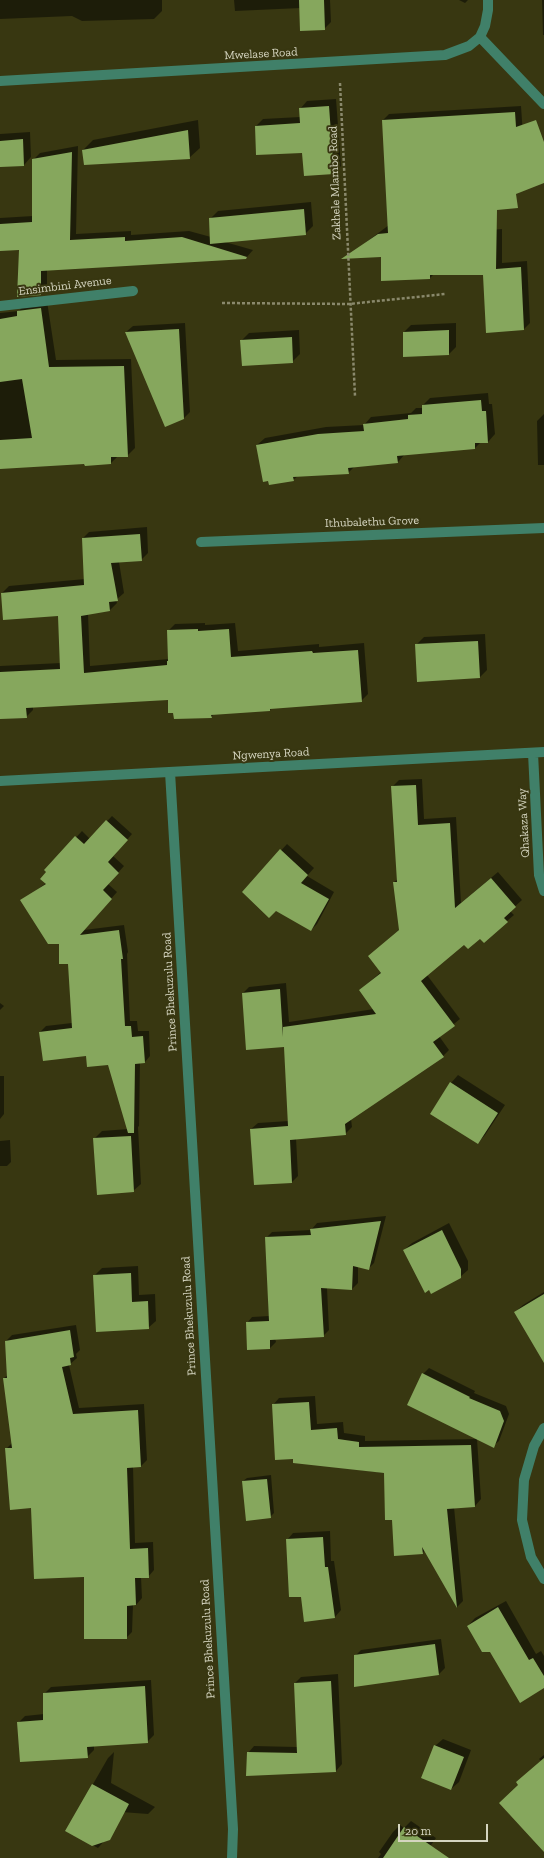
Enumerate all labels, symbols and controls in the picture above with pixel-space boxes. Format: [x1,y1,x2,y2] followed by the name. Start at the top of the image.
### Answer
[224,45,298,63] street label: Mwelase Road
[326,126,344,240] street label: Zakhele Mlambo Road
[18,273,112,299] street label: Ensimbini Avenue
[325,513,419,531] street label: Ithubalethu Grove
[232,745,310,763] street label: Ngwenya Road
[515,788,533,858] street label: Qhakaza Way
[160,932,180,1052] street label: Prince Bhekuzulu Road
[179,1256,199,1376] street label: Prince Bhekuzulu Road
[198,1579,218,1699] street label: Prince Bhekuzulu Road
[400,1816,490,1842] scale bar
[405,1824,431,1838] text: 20 m

